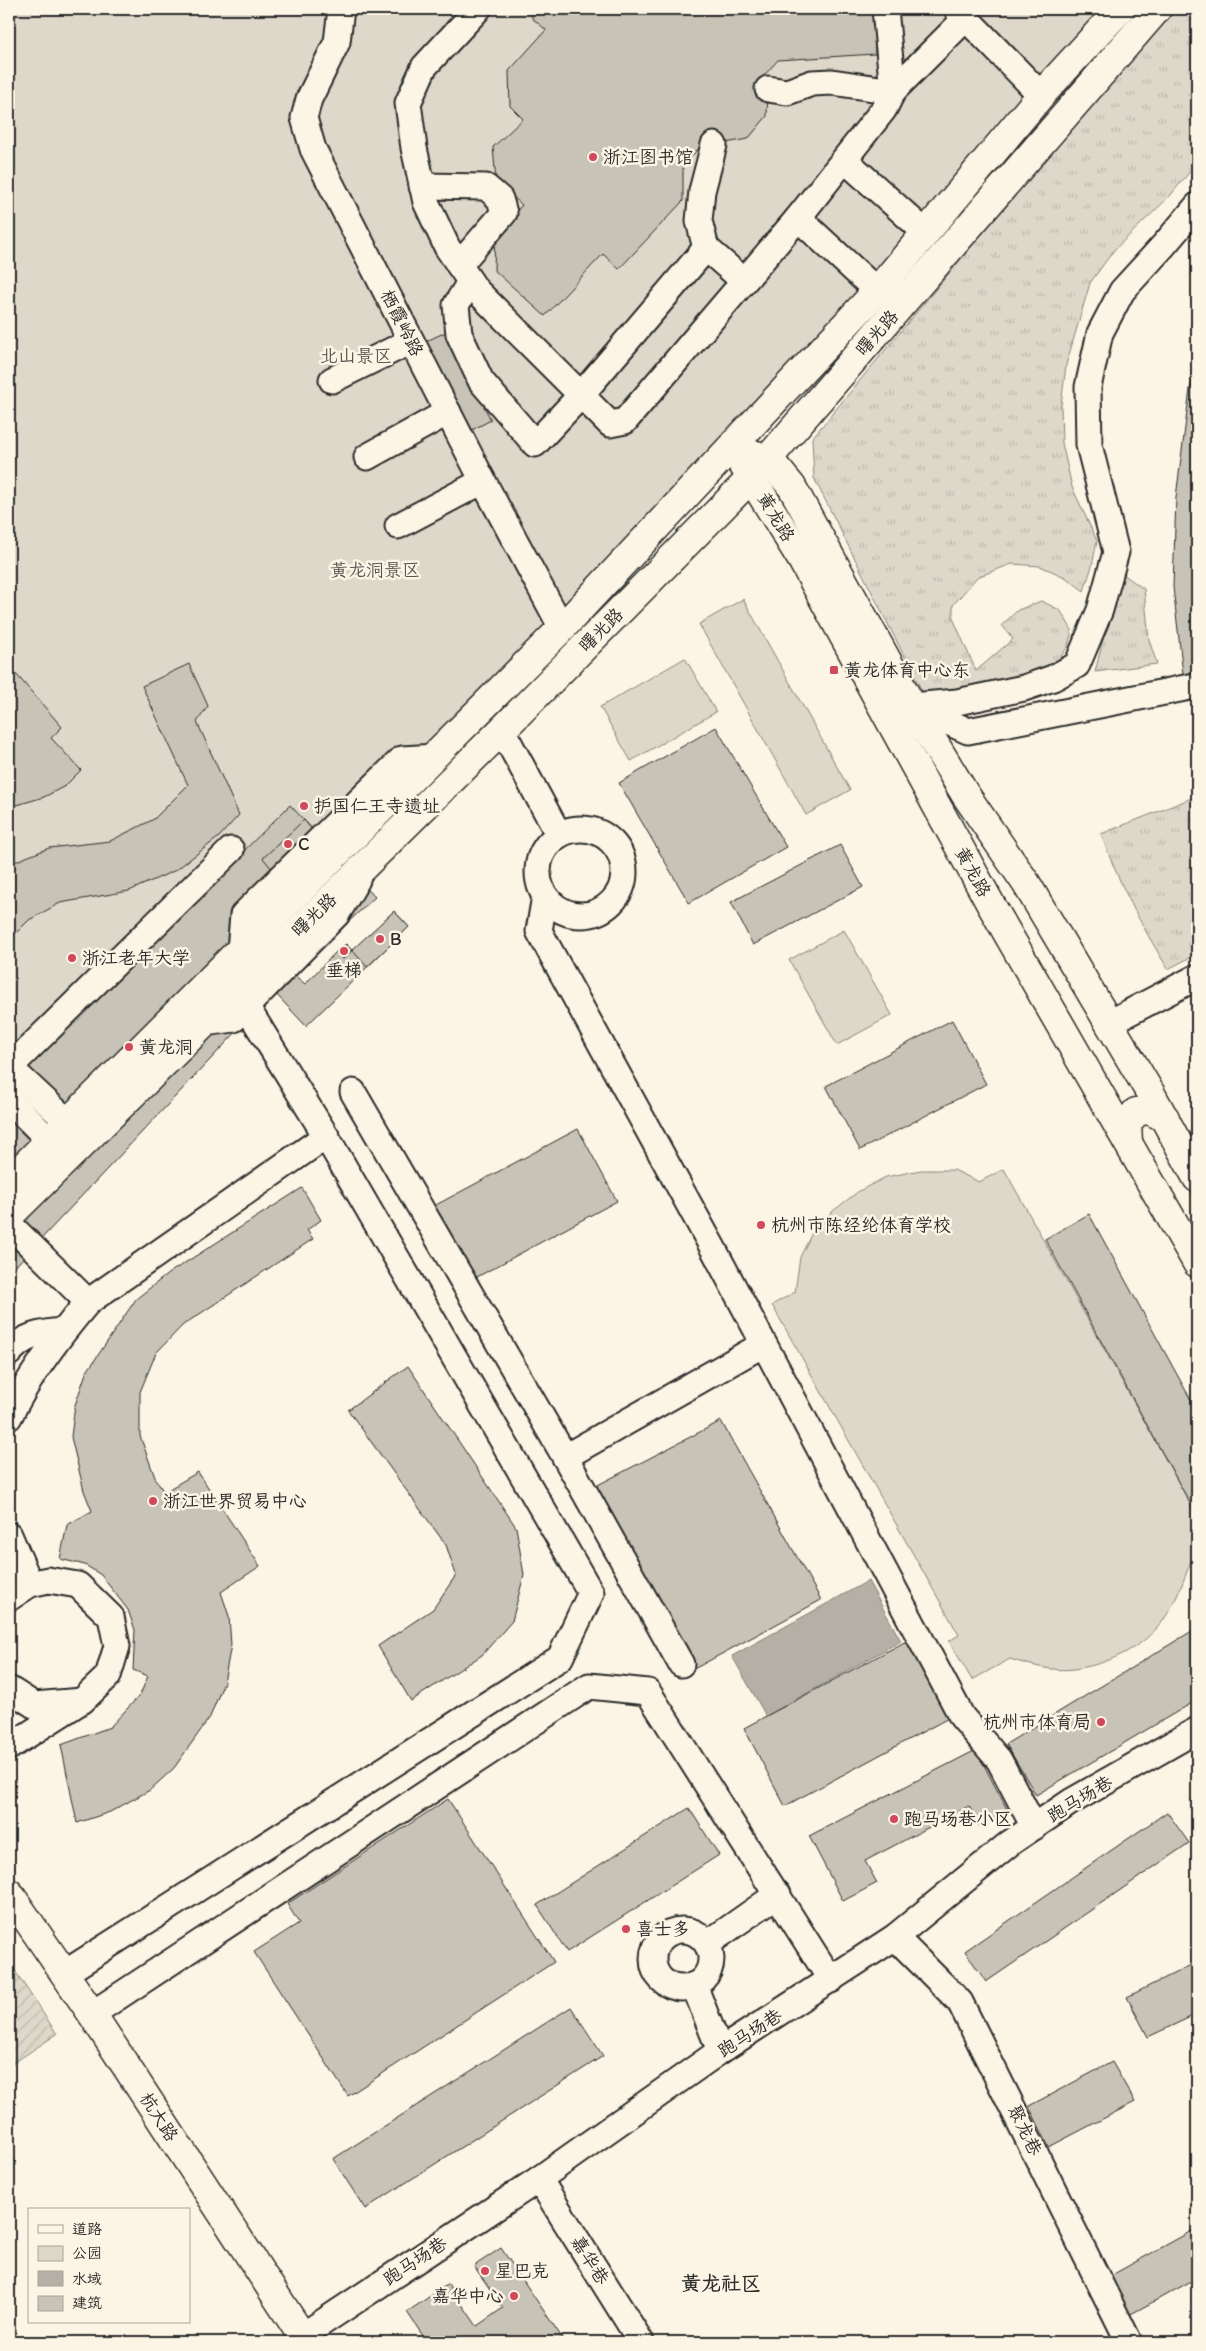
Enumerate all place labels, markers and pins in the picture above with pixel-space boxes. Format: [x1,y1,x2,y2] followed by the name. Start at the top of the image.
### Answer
[603,146,693,168] place label: 浙江图书馆
[587,151,599,163] marker: 浙江图书馆
[844,659,970,681] place label: 黄龙体育中心东
[828,664,840,676] marker: 黄龙体育中心东
[314,795,440,817] place label: 护国仁王寺遗址
[298,800,310,812] marker: 护国仁王寺遗址
[298,833,310,855] place label: C
[282,838,294,850] marker: C
[390,928,402,950] place label: B
[374,933,386,945] marker: B
[338,945,350,957] marker: 垂梯
[82,947,190,969] place label: 浙江老年大学
[66,952,78,964] marker: 浙江老年大学
[326,959,362,981] place label: 垂梯
[139,1036,193,1058] place label: 黄龙洞
[123,1041,135,1053] marker: 黄龙洞
[771,1214,951,1236] place label: 杭州市陈经纶体育学校
[755,1219,767,1231] marker: 杭州市陈经纶体育学校
[163,1490,307,1512] place label: 浙江世界贸易中心
[147,1495,159,1507] marker: 浙江世界贸易中心
[983,1711,1091,1733] place label: 杭州市体育局
[1095,1716,1107,1728] marker: 杭州市体育局
[904,1808,1012,1830] place label: 跑马场巷小区
[888,1813,900,1825] marker: 跑马场巷小区
[636,1918,690,1940] place label: 喜士多
[620,1923,632,1935] marker: 喜士多
[495,2260,549,2282] place label: 星巴克
[479,2265,491,2277] marker: 星巴克
[432,2285,504,2307] place label: 嘉华中心
[508,2290,520,2302] marker: 嘉华中心

